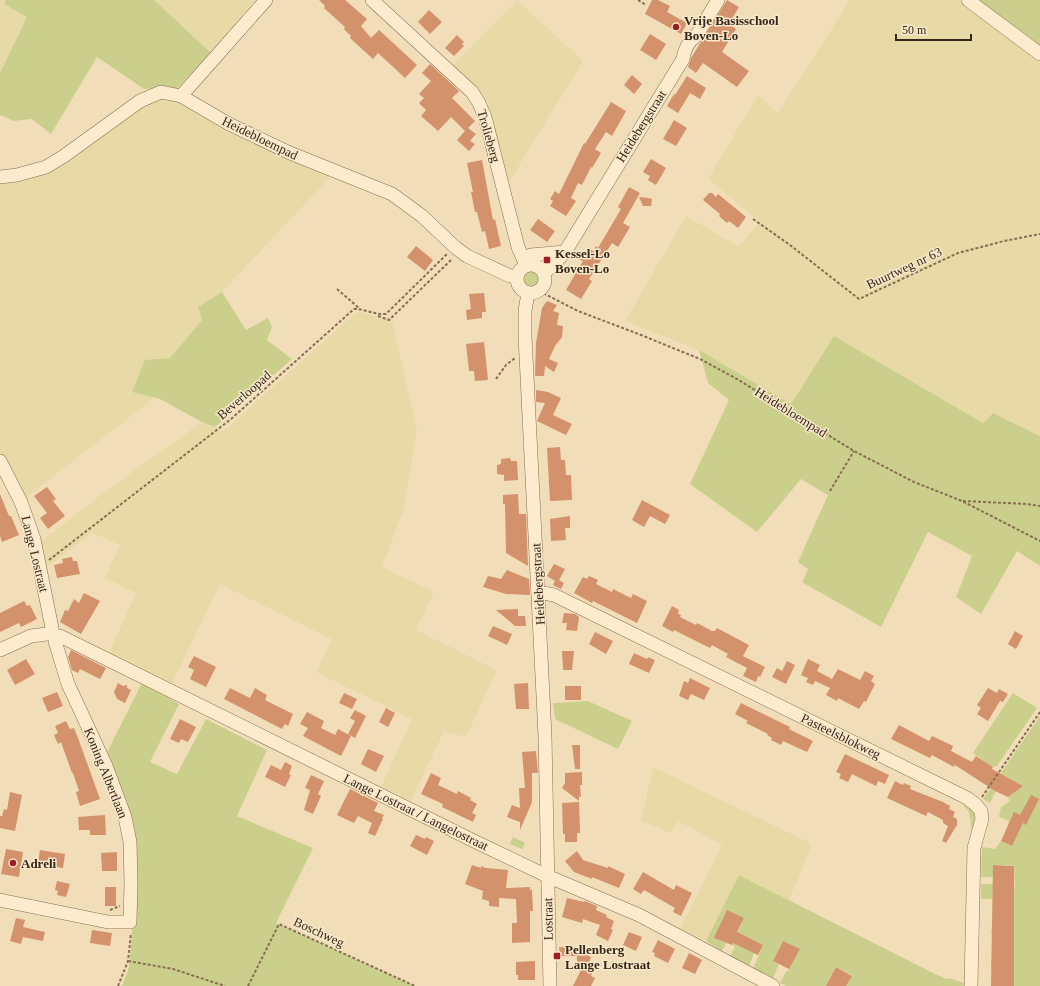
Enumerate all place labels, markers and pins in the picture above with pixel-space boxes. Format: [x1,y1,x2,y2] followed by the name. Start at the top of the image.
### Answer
[684,13,779,43] place label: Vrije Basisschool Boven-Lo
[671,22,681,32] marker: Vrije Basisschool Boven-Lo
[555,246,610,276] place label: Kessel-Lo Boven-Lo
[542,255,552,265] marker: Kessel-Lo Boven-Lo
[21,856,57,871] place label: Adreli
[8,858,18,868] marker: Adreli
[565,942,651,972] place label: Pellenberg Lange Lostraat
[552,951,562,961] marker: Pellenberg Lange Lostraat

